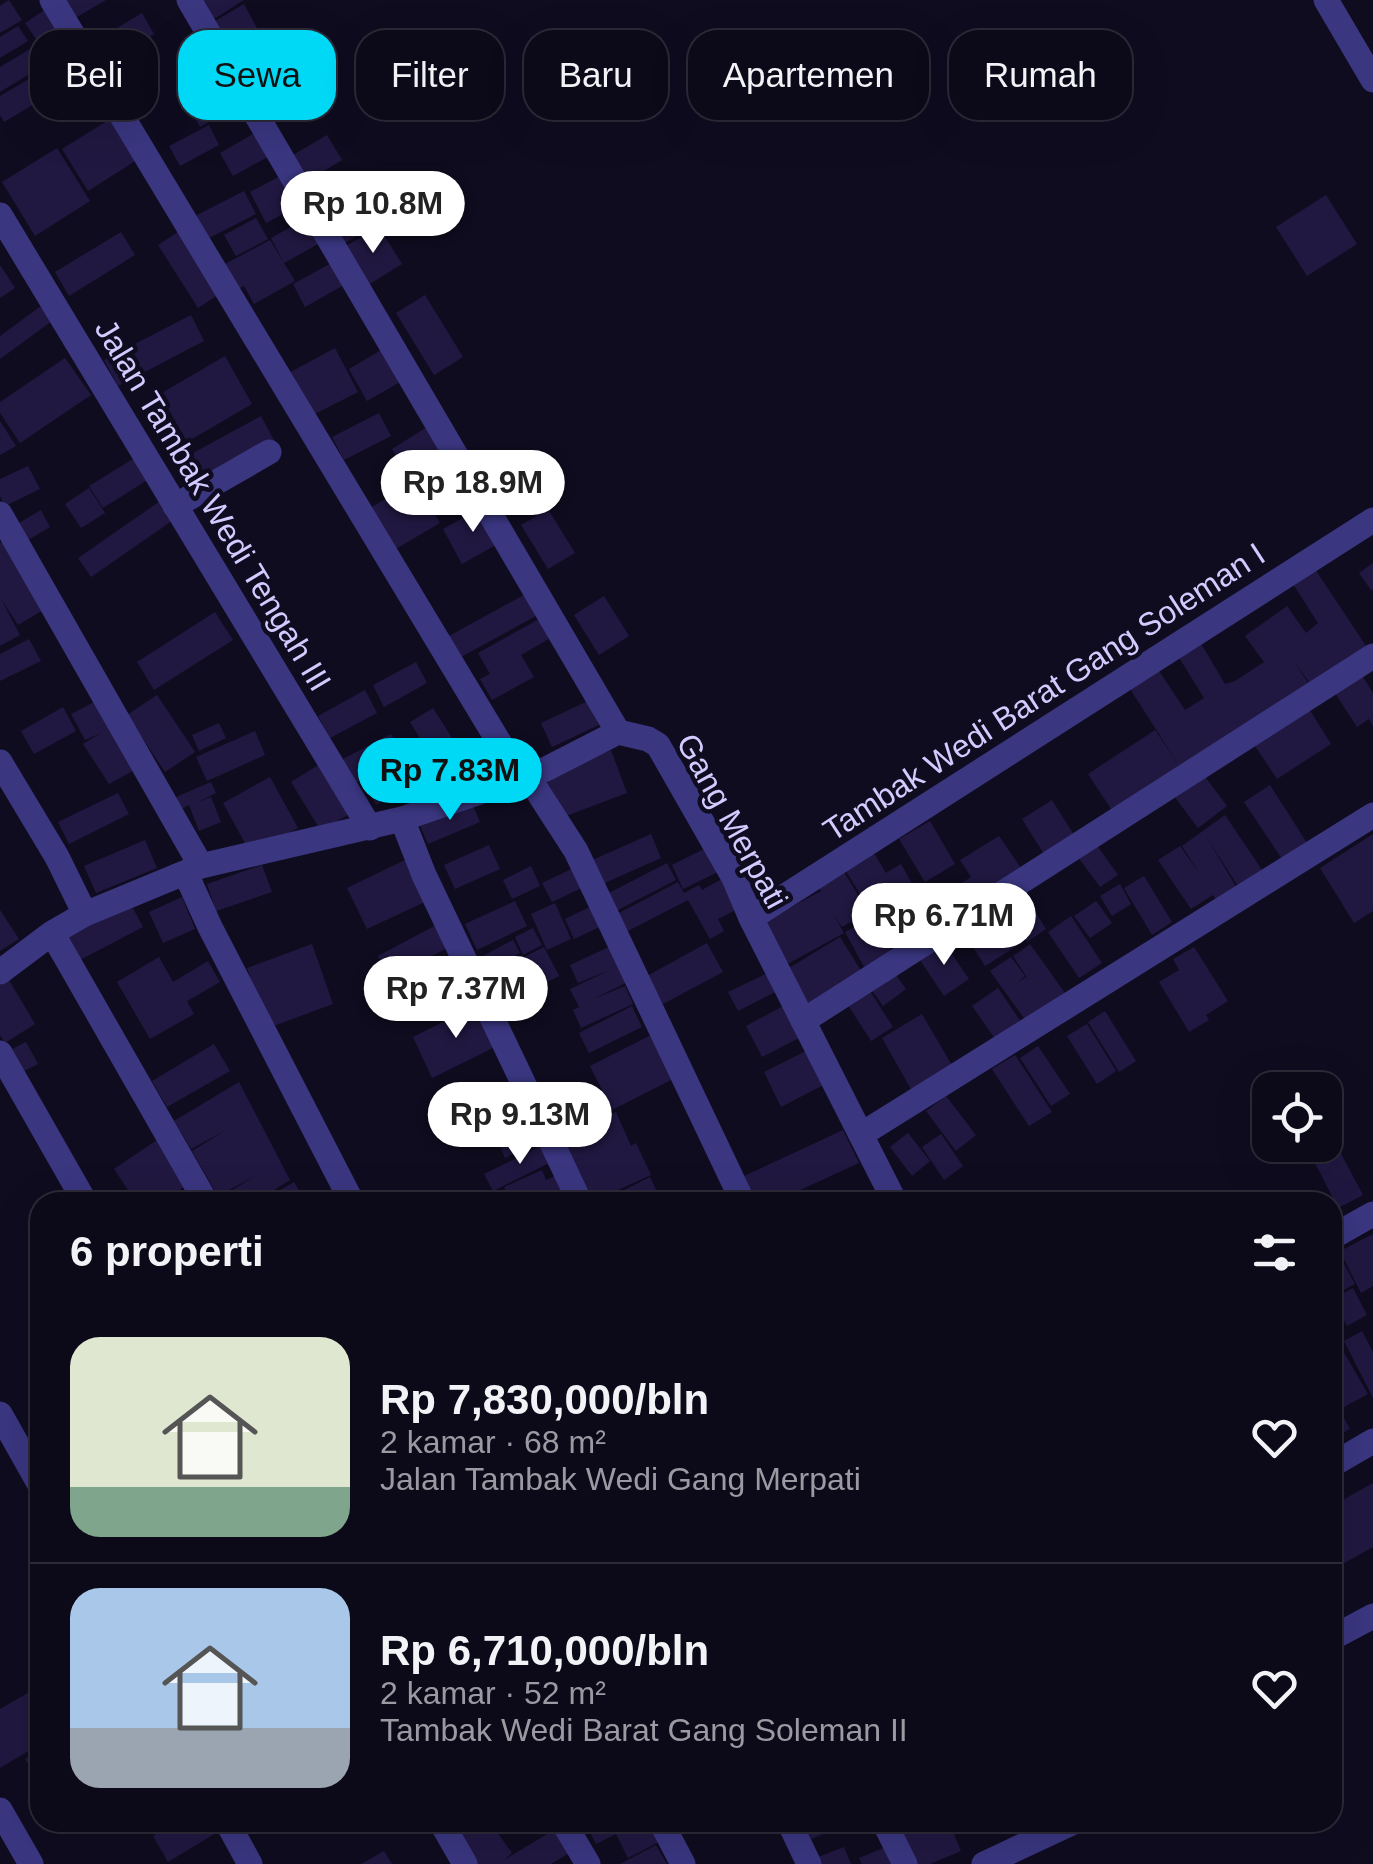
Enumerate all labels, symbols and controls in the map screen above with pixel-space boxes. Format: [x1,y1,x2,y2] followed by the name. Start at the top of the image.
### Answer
[30,30,158,120] chip: Beli
[178,30,336,120] chip: Sewa
[356,30,504,120] chip: Filter
[524,30,668,120] chip: Baru
[688,30,929,120] chip: Apartemen
[949,30,1132,120] chip: Rumah
[270,171,476,256] pin: Rp 10.8M
[303,185,443,221] text: Rp 10.8M
[88,313,338,697] street label: Jalan Tambak Wedi Tengah III
[370,450,576,535] pin: Rp 18.9M
[403,464,543,500] text: Rp 18.9M
[817,536,1271,848] street label: Tambak Wedi Barat Gang Soleman I
[669,727,795,915] street label: Gang Merpati
[347,738,553,823] pin: Rp 7.83M
[380,752,520,788] text: Rp 7.83M
[841,883,1047,968] pin: Rp 6.71M
[874,897,1014,933] text: Rp 6.71M
[353,956,559,1041] pin: Rp 7.37M
[386,970,526,1006] text: Rp 7.37M
[1252,1072,1342,1162] map controls
[1252,1072,1342,1162] button: locate
[417,1082,623,1167] pin: Rp 9.13M
[450,1096,590,1132] text: Rp 9.13M
[1247,1225,1302,1280] icon: filters
[70,1228,264,1275] text: 6 properti
[380,1376,709,1423] text: Rp 7,830,000/bln
[150,1377,270,1497] icon: home
[1247,1410,1302,1465] icon: heart
[380,1424,606,1460] text: 2 kamar · 68 m²
[380,1461,861,1497] text: Jalan Tambak Wedi Gang Merpati
[380,1627,709,1674] text: Rp 6,710,000/bln
[150,1628,270,1748] icon: home
[1247,1661,1302,1716] icon: heart
[380,1675,606,1711] text: 2 kamar · 52 m²
[380,1712,908,1748] text: Tambak Wedi Barat Gang Soleman II

